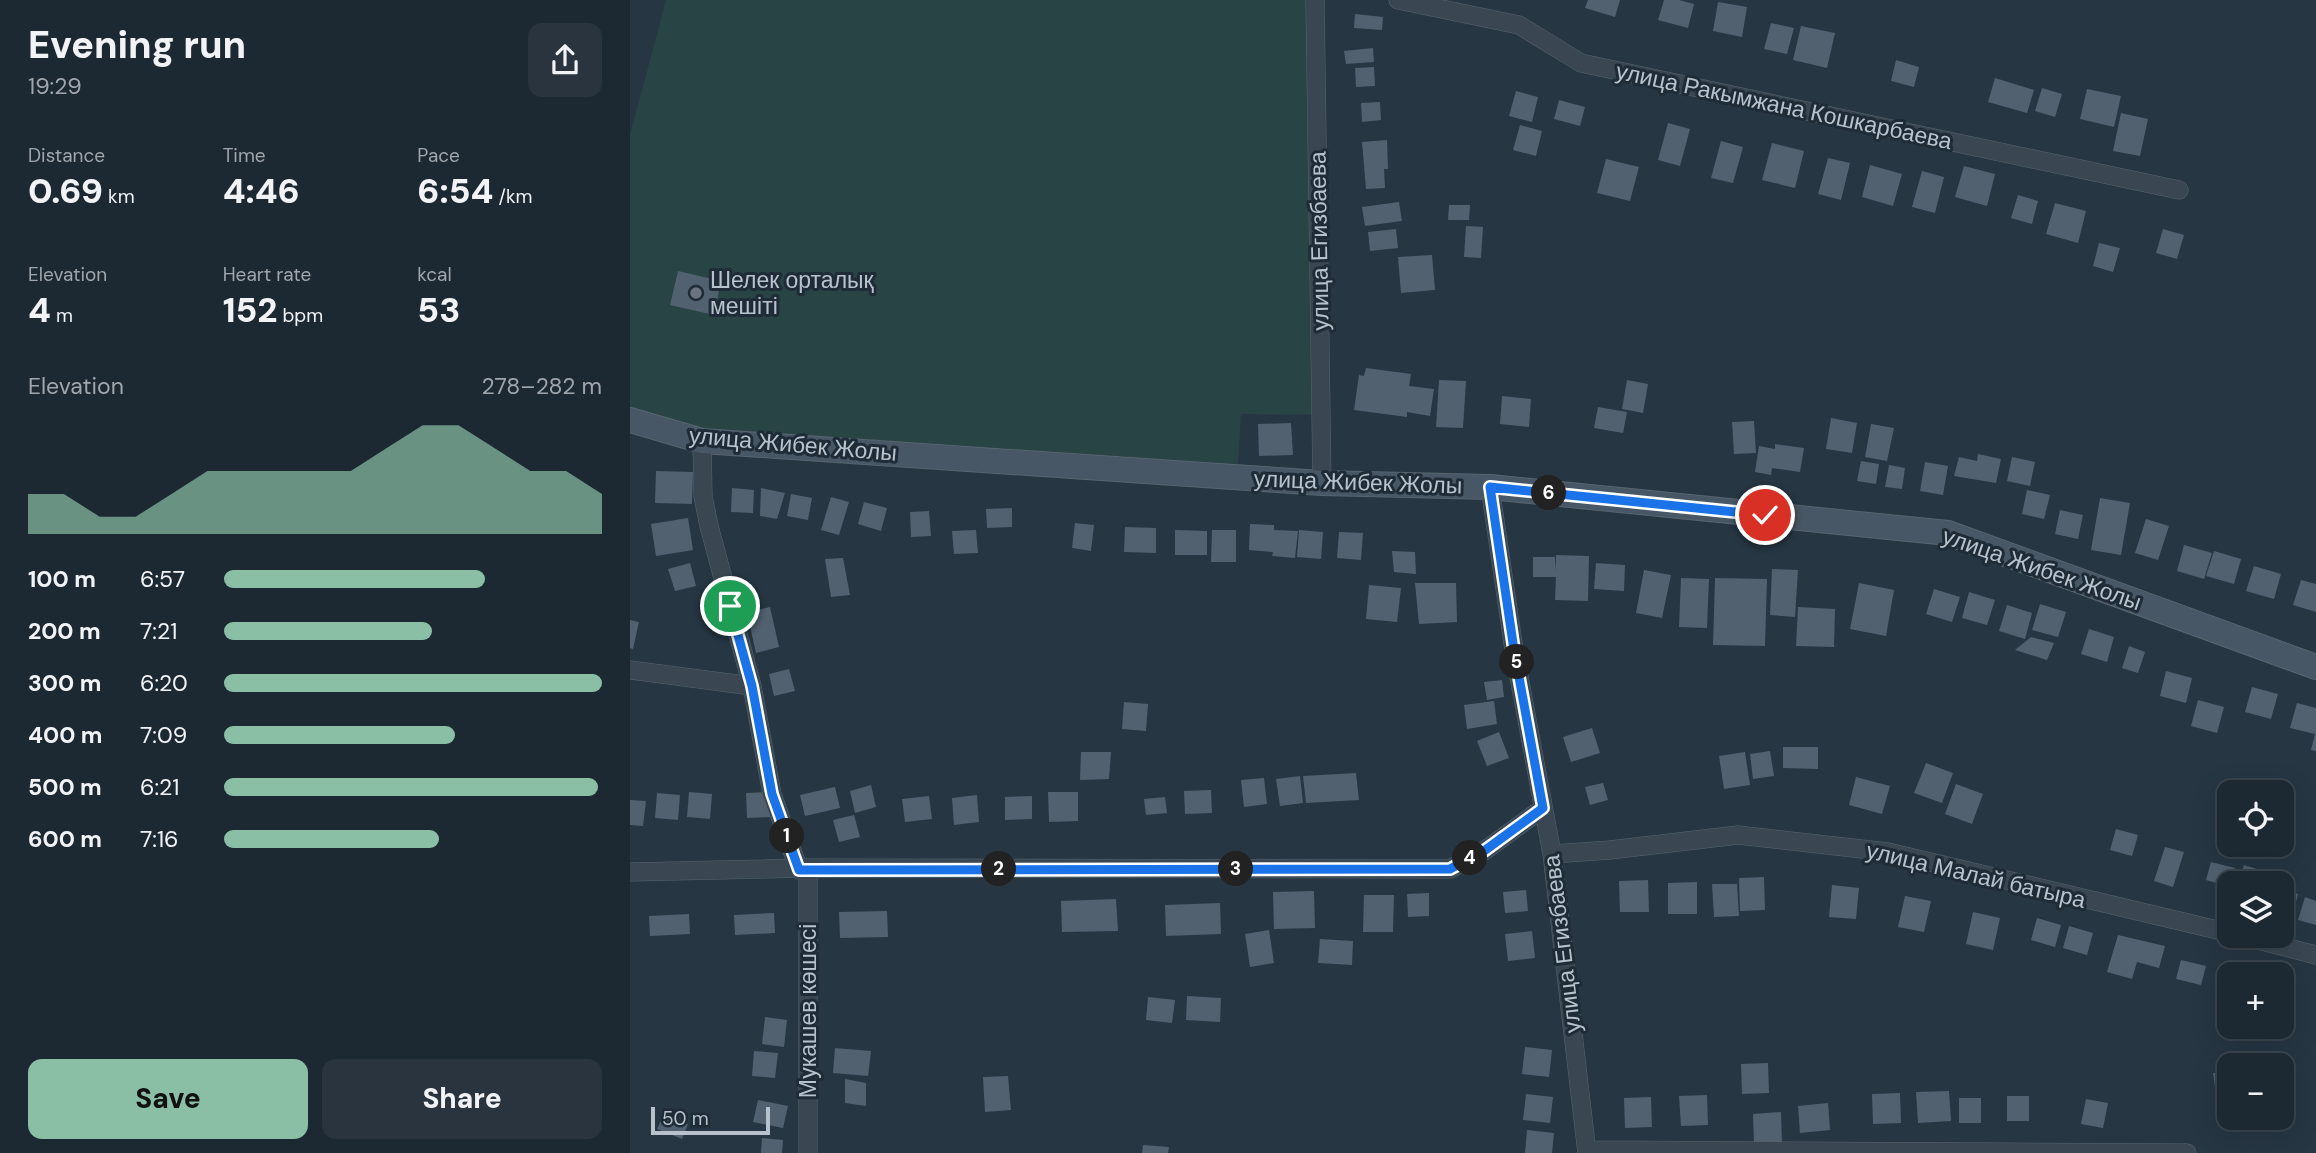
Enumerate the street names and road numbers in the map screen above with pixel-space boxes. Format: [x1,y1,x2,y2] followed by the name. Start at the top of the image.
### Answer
[1613,56,1955,156] street label: улица Ракымжана Кошкарбаева
[1302,151,1336,331] street label: улица Егизбаева
[688,420,898,468] street label: улица Жибек Жолы
[1253,463,1463,501] street label: улица Жибек Жолы
[1939,521,2145,617] street label: улица Жибек Жолы
[1863,835,2089,915] street label: улица Малай батыра
[1536,853,1588,1035] street label: улица Егизбаева
[793,924,823,1098] street label: Мукашев көшесі

